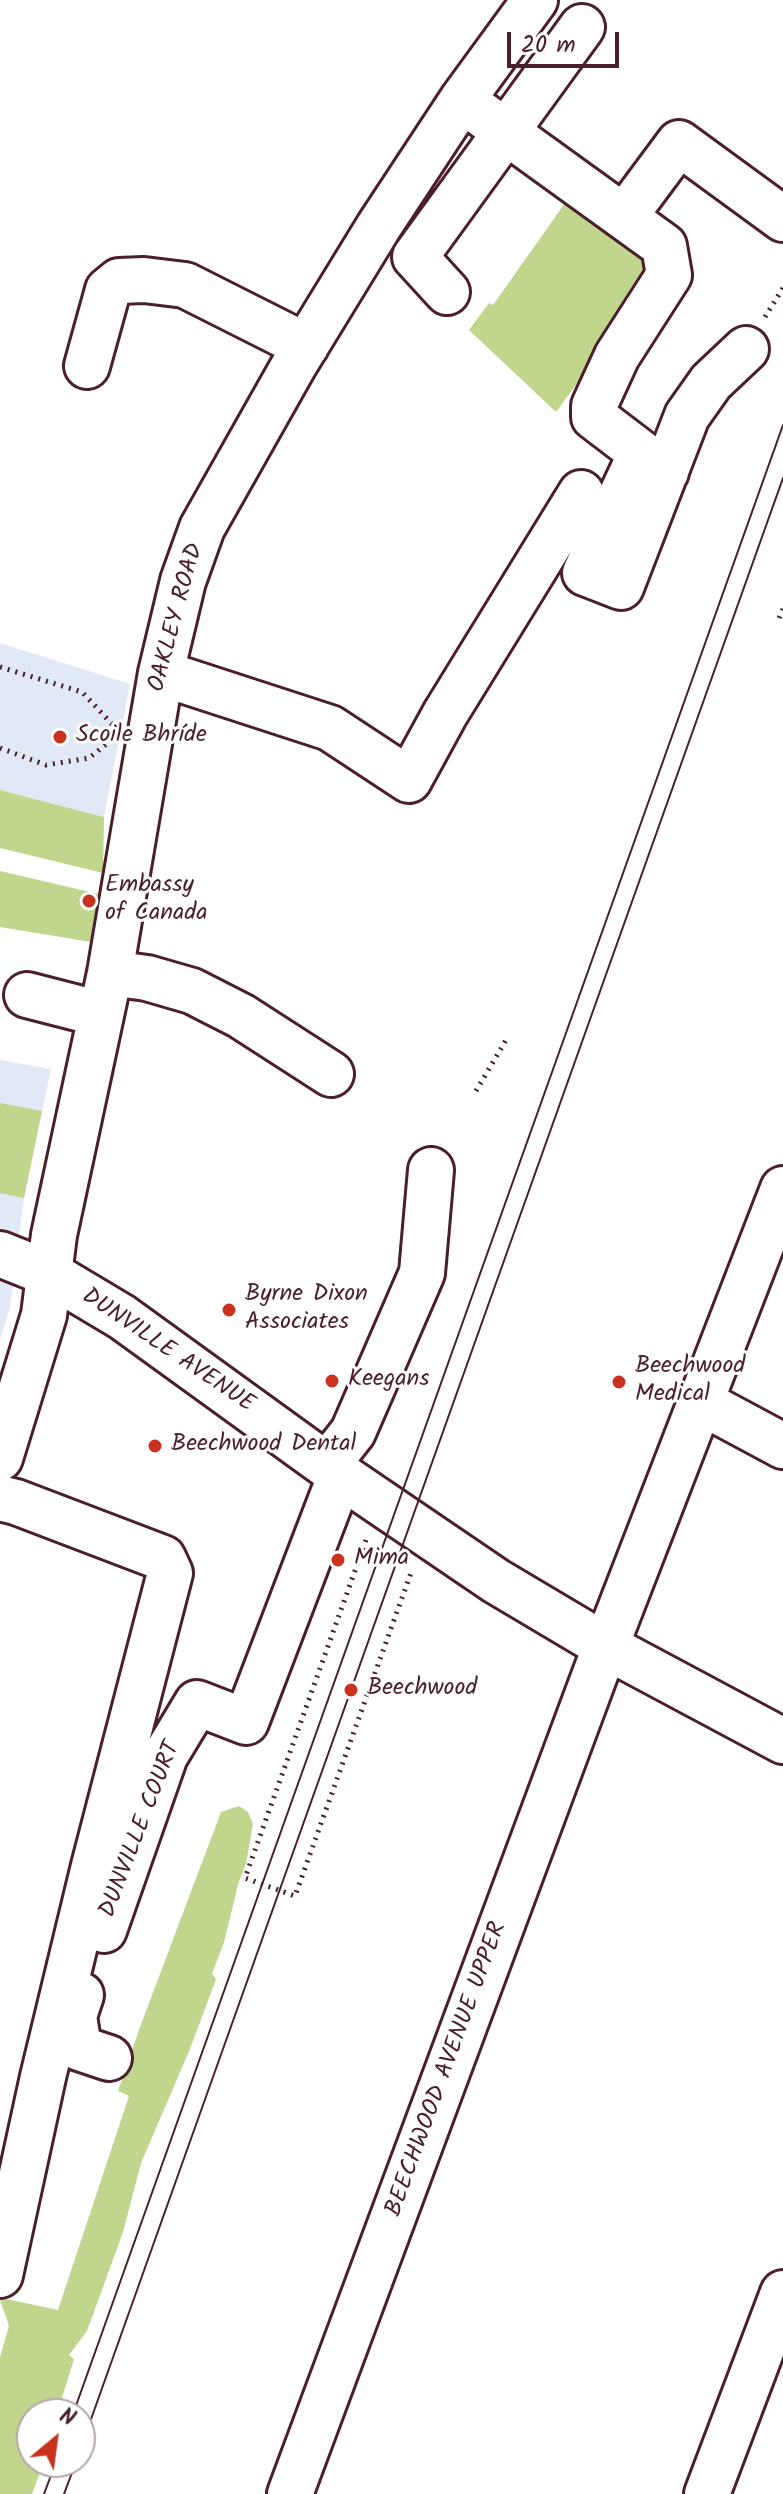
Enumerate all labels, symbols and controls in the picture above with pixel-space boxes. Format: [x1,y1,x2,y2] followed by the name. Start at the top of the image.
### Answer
[511,16,623,66] scale bar
[521,26,576,65] text: 20 m
[144,540,212,696] street label: OAKLEY ROAD
[76,723,207,751] place label: Scoile Bhríde
[51,728,69,746] marker: Scoile Bhríde
[105,873,207,929] place label: Embassy of Canada
[80,892,98,910] marker: Embassy of Canada
[245,1282,368,1338] place label: Byrne Dixon Associates
[75,1284,259,1420] street label: DUNVILLE AVENUE
[220,1301,238,1319] marker: Byrne Dixon Associates
[635,1354,745,1410] place label: Beechwood Medical
[348,1367,429,1395] place label: Keegans
[323,1372,341,1390] marker: Keegans
[610,1373,628,1391] marker: Beechwood Medical
[171,1432,356,1460] place label: Beechwood Dental
[146,1437,164,1455] marker: Beechwood Dental
[354,1546,409,1574] place label: Mima
[329,1551,347,1569] marker: Mima
[367,1676,477,1704] place label: Beechwood
[342,1681,360,1699] marker: Beechwood
[95,1738,189,1922] street label: DUNVILLE COURT
[381,1919,515,2221] street label: BEECHWOOD AVENUE UPPER
[16,2398,96,2478] north arrow
[52,2400,81,2437] text: N

